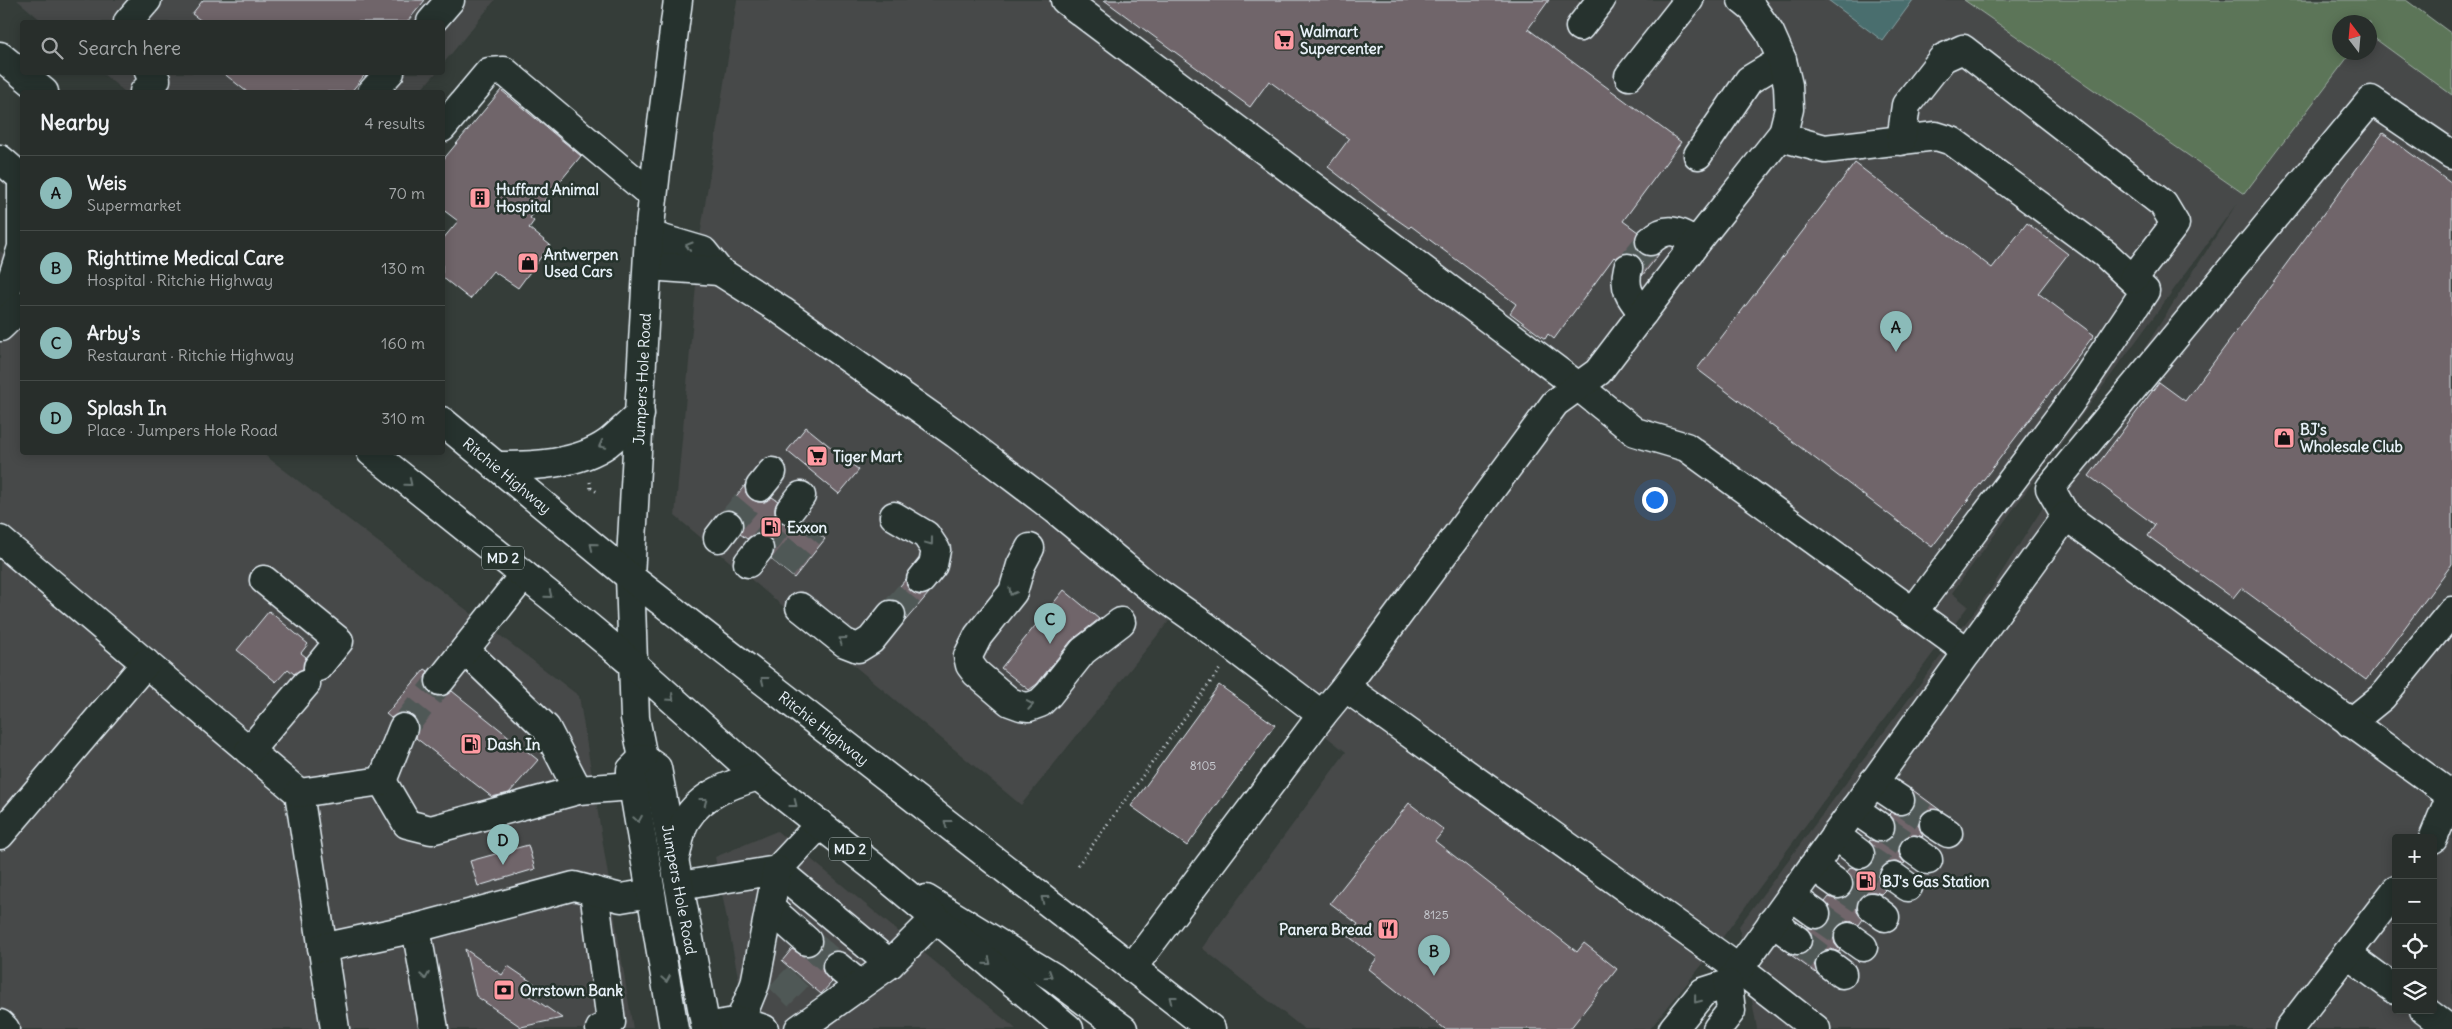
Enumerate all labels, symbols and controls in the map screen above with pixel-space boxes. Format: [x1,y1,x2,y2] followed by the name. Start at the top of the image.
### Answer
[2332,15,2377,60] north arrow
[20,20,445,75] search box
[1300,22,1384,59] place label: Walmart Supercenter
[1272,28,1296,52] supermarket icon: Walmart Supercenter
[38,34,66,62] icon: search
[78,36,181,60] text: Search here
[40,109,110,136] text: Nearby
[364,113,425,133] text: 4 results
[87,171,127,195] text: Weis
[496,180,599,217] place label: Huffard Animal Hospital
[51,183,61,203] text: A
[389,183,425,203] text: 70 m
[468,186,492,210] building icon: Huffard Animal Hospital
[87,195,181,215] text: Supermarket
[685,242,694,252] one-way arrow
[544,245,619,281] place label: Antwerpen Used Cars
[87,246,284,270] text: Righttime Medical Care
[516,251,540,275] shop icon: Antwerpen Used Cars
[51,258,61,278] text: B
[381,258,425,278] text: 130 m
[87,270,273,290] text: Hospital · Ritchie Highway
[1880,311,1912,352] pin: A
[629,312,655,445] street label: Jumpers Hole Road
[87,321,141,345] text: Arby's
[51,333,61,353] text: C
[381,333,425,353] text: 160 m
[87,345,294,365] text: Restaurant · Ritchie Highway
[87,396,167,420] text: Splash In
[50,408,62,428] text: D
[381,408,425,428] text: 310 m
[87,420,278,440] text: Place · Jumpers Hole Road
[2300,420,2403,456] place label: BJ's Wholesale Club
[2272,426,2296,450] shop icon: BJ's Wholesale Club
[459,433,556,517] street label: Ritchie Highway
[598,439,607,449] one-way arrow
[805,444,829,468] supermarket icon: Tiger Mart
[833,447,903,467] place label: Tiger Mart
[403,477,412,486] one-way arrow
[1642,487,1668,513] your location
[759,515,783,539] fuel station icon: Exxon
[787,518,828,537] place label: Exxon
[925,536,934,545] one-way arrow
[590,543,599,551] one-way arrow
[482,546,524,570] road number: MD 2
[1008,587,1018,596] one-way arrow
[543,590,552,598] one-way arrow
[1034,603,1066,644] pin: C
[839,637,848,645] one-way arrow
[760,677,769,686] one-way arrow
[775,687,873,769] street label: Ritchie Highway
[665,692,674,701] one-way arrow
[1025,700,1034,710] one-way arrow
[459,732,483,756] fuel station icon: Dash In
[487,735,541,754] place label: Dash In
[1190,758,1216,773] house number: 8105
[698,798,707,806] one-way arrow
[788,798,797,806] one-way arrow
[633,815,643,823] one-way arrow
[944,821,953,829] one-way arrow
[658,823,701,956] street label: Jumpers Hole Road
[487,824,519,865] pin: D
[2392,834,2437,1014] map controls
[2392,834,2437,879] button: +
[829,838,871,861] road number: MD 2
[1854,869,1878,893] fuel station icon: BJ's Gas Station
[1882,872,1990,891] place label: BJ's Gas Station
[2392,879,2437,924] button: −
[1040,896,1050,905] one-way arrow
[1423,907,1449,922] house number: 8125
[1376,917,1400,941] restaurant icon: Panera Bread
[1279,920,1372,939] place label: Panera Bread
[2392,924,2437,969] button: locate
[1418,935,1450,976] pin: B
[982,956,991,965] one-way arrow
[1044,969,1053,978] one-way arrow
[2392,969,2437,1014] button: layers
[419,971,429,980] one-way arrow
[660,975,670,983] one-way arrow
[492,978,516,1002] bank icon: Orrstown Bank
[520,981,623,1000] place label: Orrstown Bank
[1694,994,1702,1003] one-way arrow
[1168,996,1178,1005] one-way arrow

